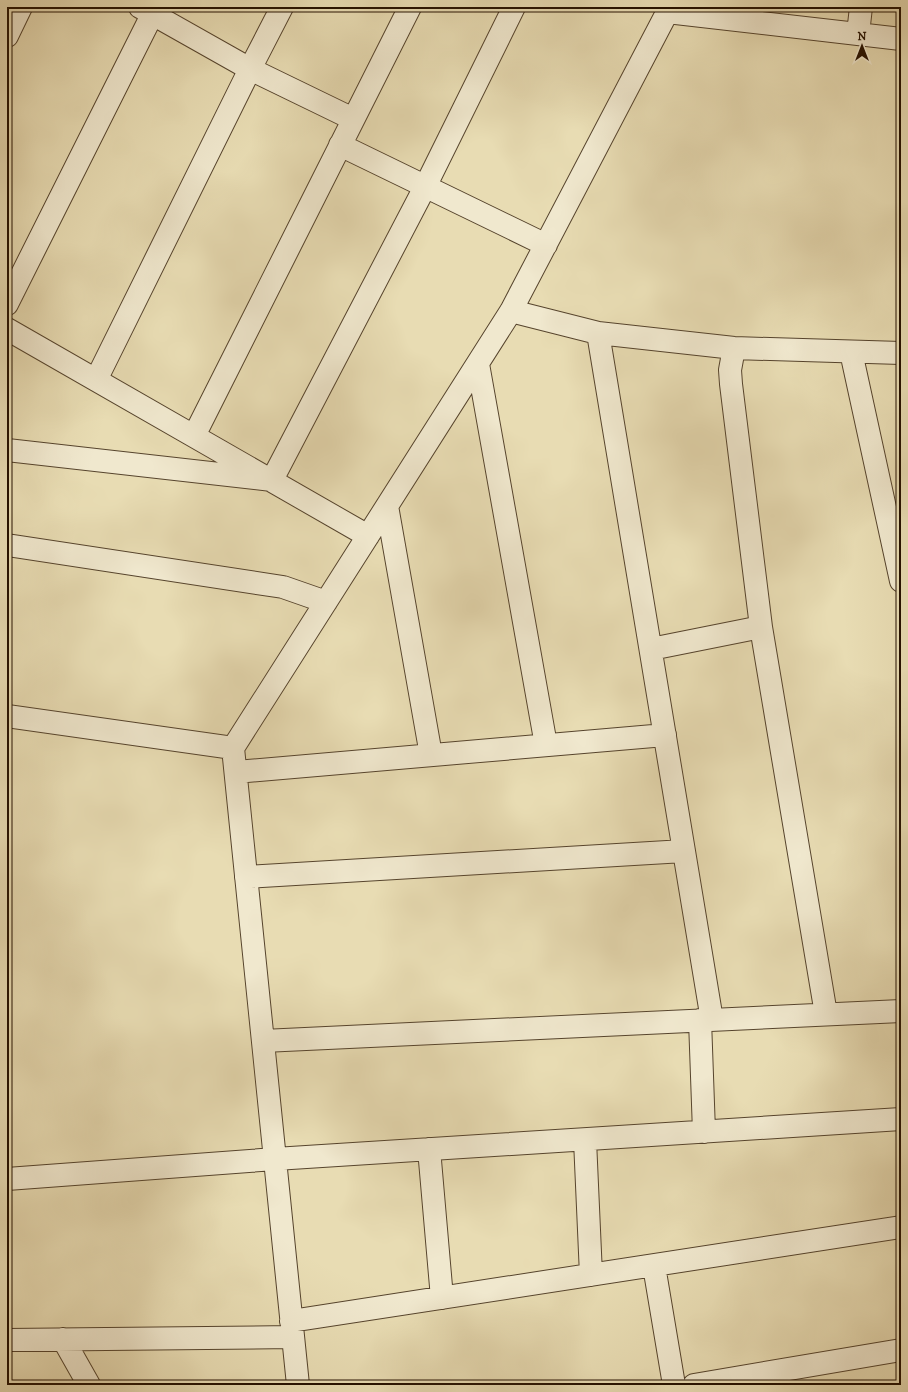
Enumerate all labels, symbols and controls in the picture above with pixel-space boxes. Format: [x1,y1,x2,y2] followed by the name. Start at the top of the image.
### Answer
[842,26,882,66] north arrow
[857,30,867,44] text: N

